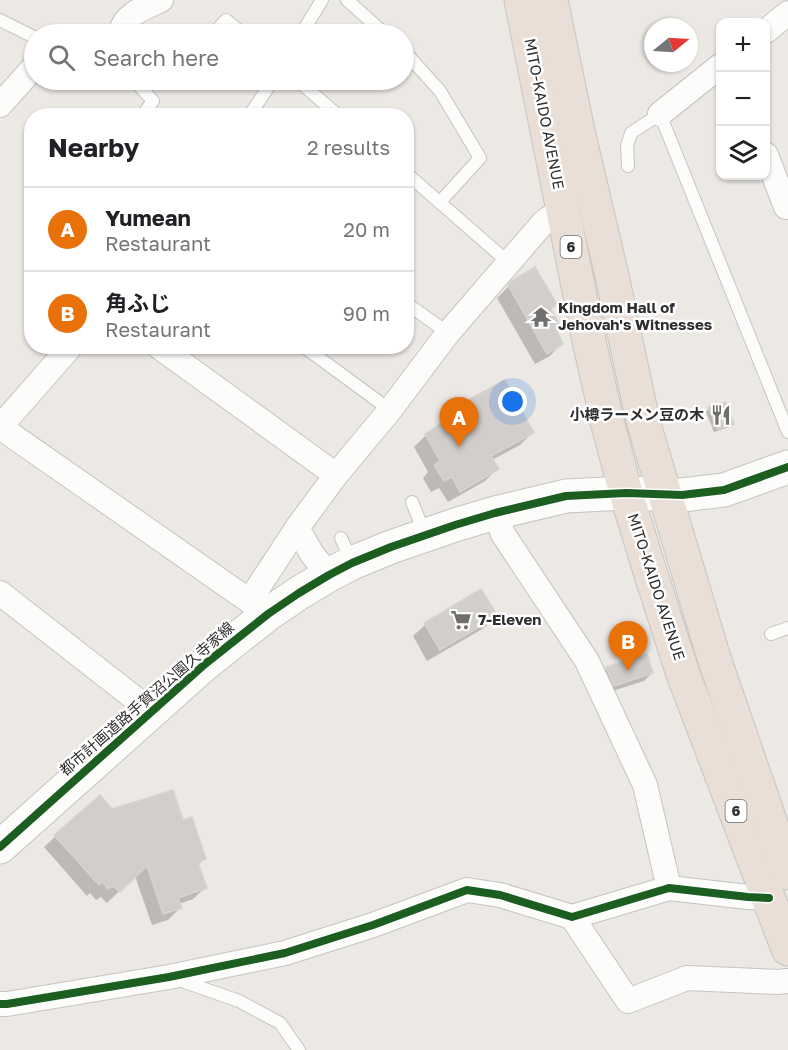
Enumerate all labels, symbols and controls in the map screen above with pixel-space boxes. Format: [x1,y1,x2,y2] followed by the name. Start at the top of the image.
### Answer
[644,18,698,72] north arrow
[716,18,770,180] map controls
[716,18,770,72] button: +
[24,24,414,90] search box
[521,37,568,191] street label: MITO-KAIDO AVENUE
[45,41,78,74] icon: search
[93,44,219,71] text: Search here
[716,72,770,126] button: −
[716,126,770,180] button: layers
[48,132,139,163] text: Nearby
[307,135,390,159] text: 2 results
[105,204,191,231] text: Yumean
[60,217,75,241] text: A
[343,217,390,241] text: 20 m
[105,231,211,255] text: Restaurant
[560,236,582,258] road number: 6
[105,289,171,316] text: 角ふじ
[558,298,712,333] place label: Kingdom Hall of Jehovah's Witnesses
[60,301,75,325] text: B
[343,301,390,325] text: 90 m
[529,305,553,329] temple icon: Kingdom Hall of Jehovah's Witnesses
[105,317,211,341] text: Restaurant
[498,387,527,416] your location
[440,398,478,447] pin: A
[709,403,733,427] restaurant icon: 小樽ラーメン豆の木
[570,405,704,423] place label: 小樽ラーメン豆の木
[625,511,689,663] street label: MITO-KAIDO AVENUE
[449,608,473,632] supermarket icon: 7-Eleven
[478,610,541,628] place label: 7-Eleven
[56,618,237,779] street label: 都市計画道路手賀沼公園久寺家線
[608,622,648,671] pin: B
[726,800,746,822] road number: 6

